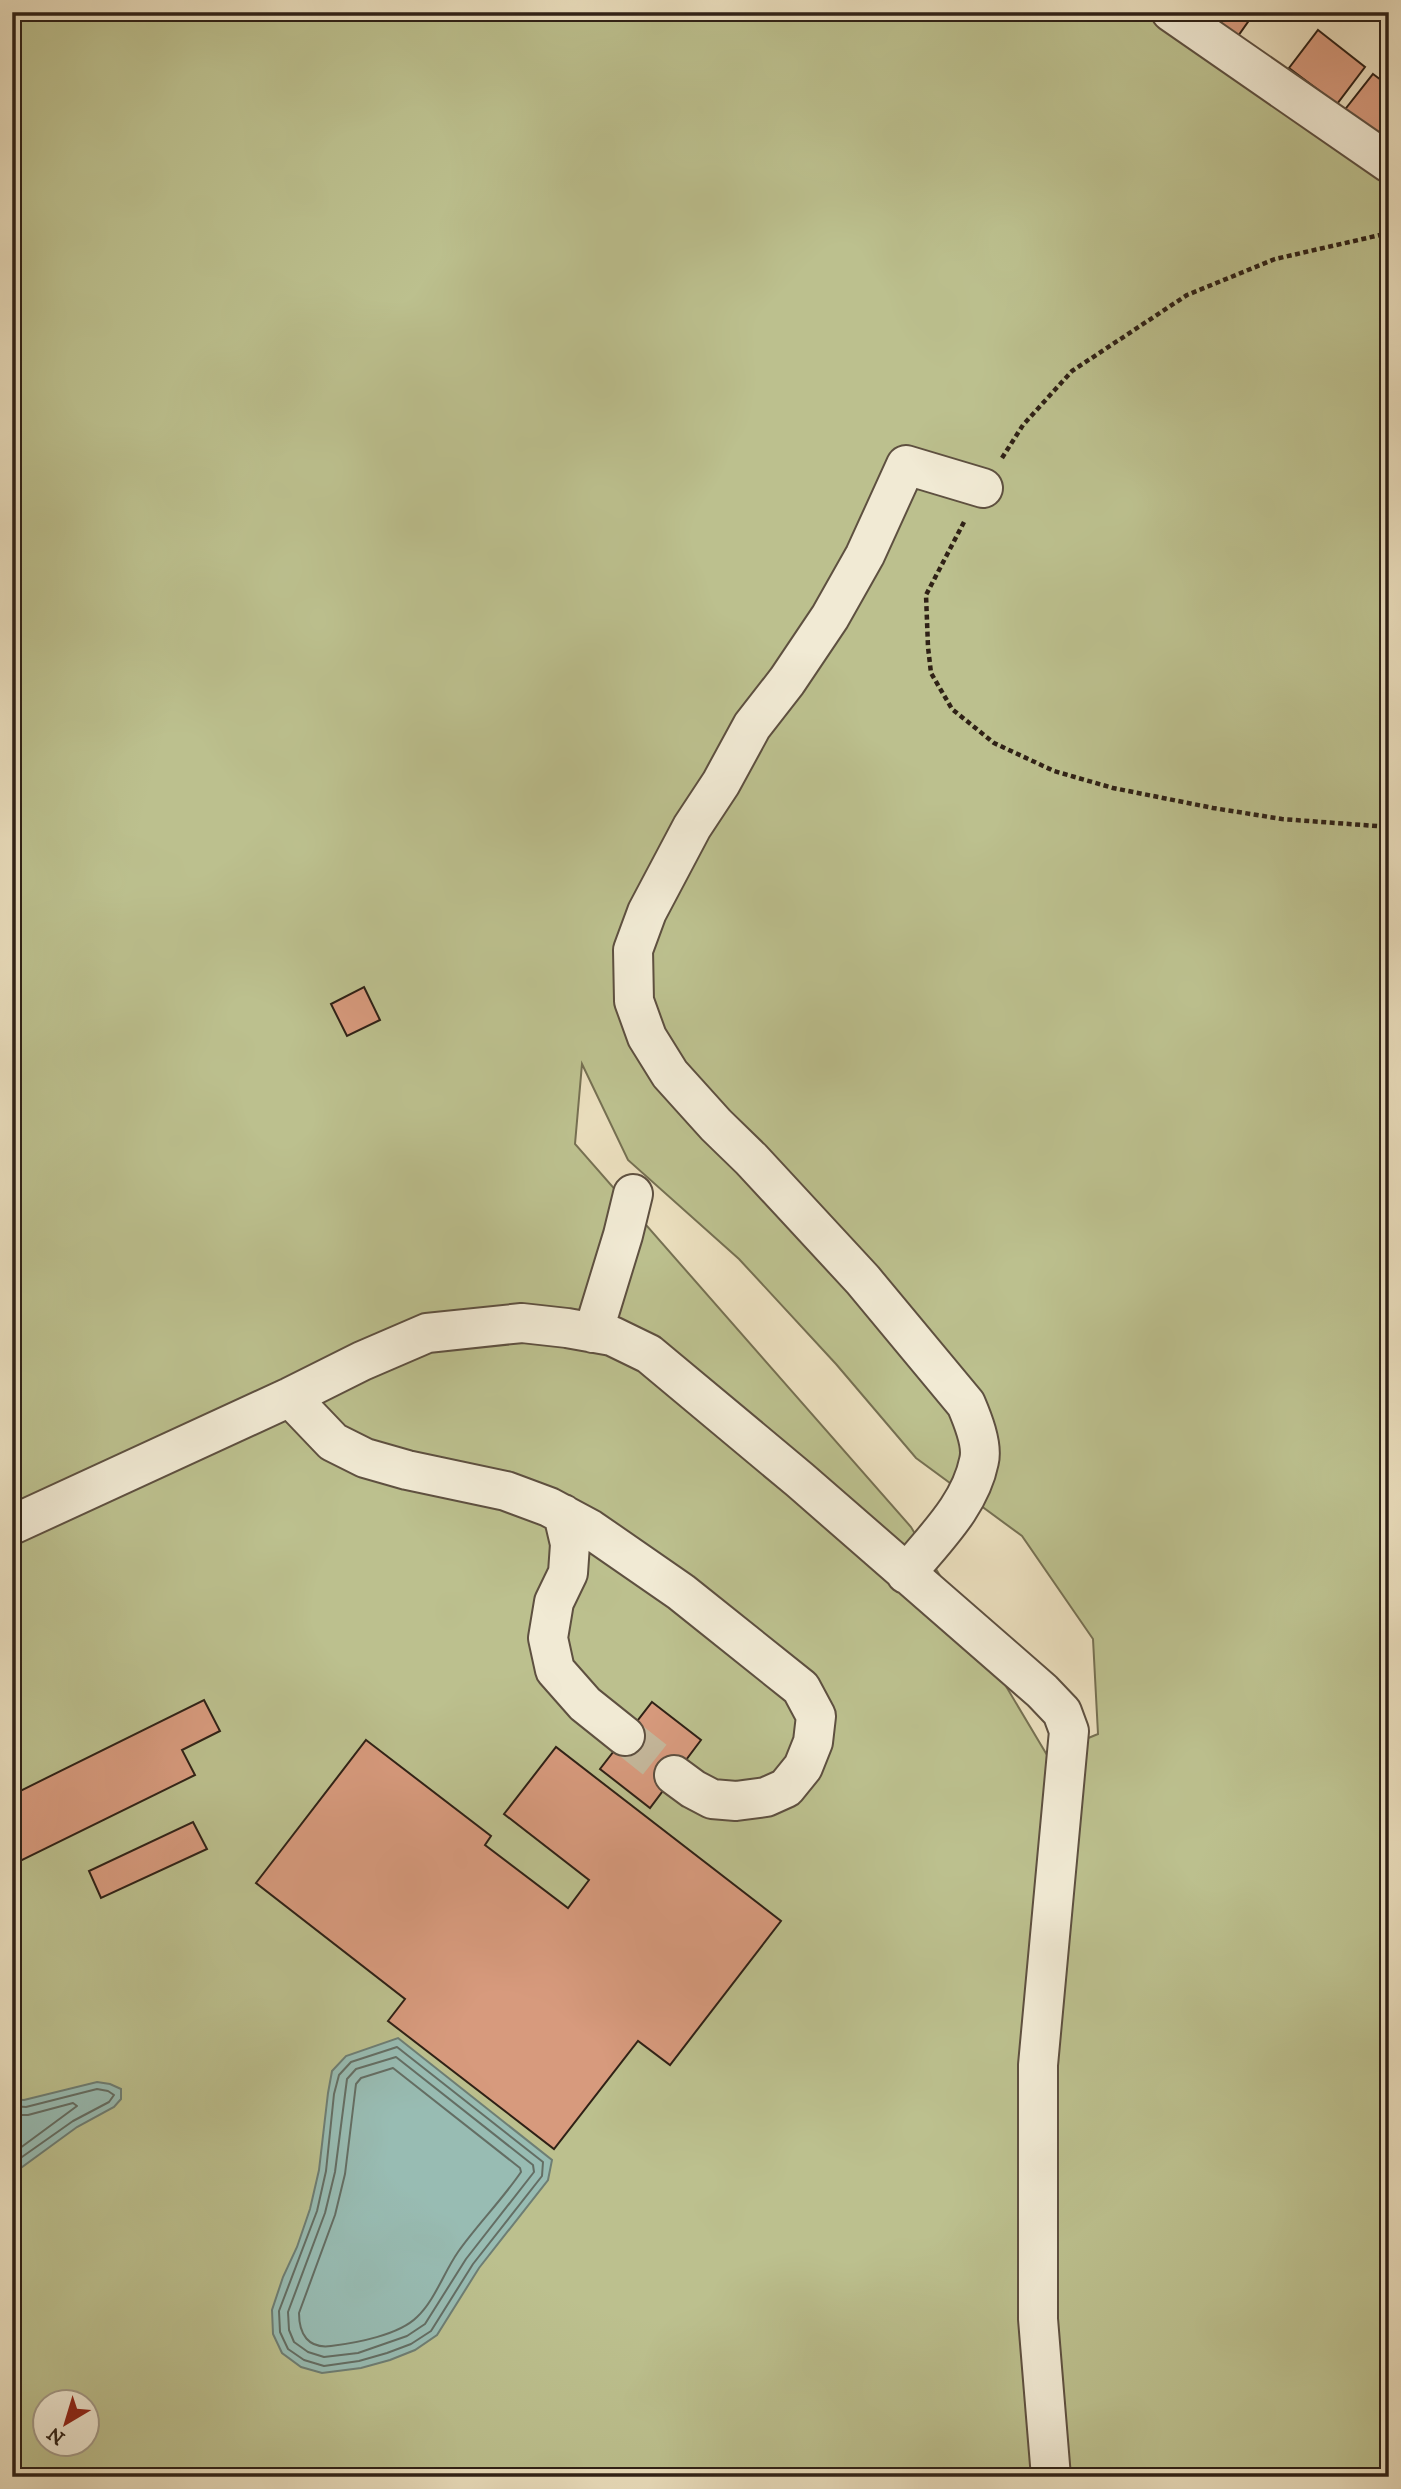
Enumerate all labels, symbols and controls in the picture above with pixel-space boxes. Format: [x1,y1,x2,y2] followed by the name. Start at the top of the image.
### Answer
[32,2388,102,2458] north arrow
[43,2421,70,2449] text: N

